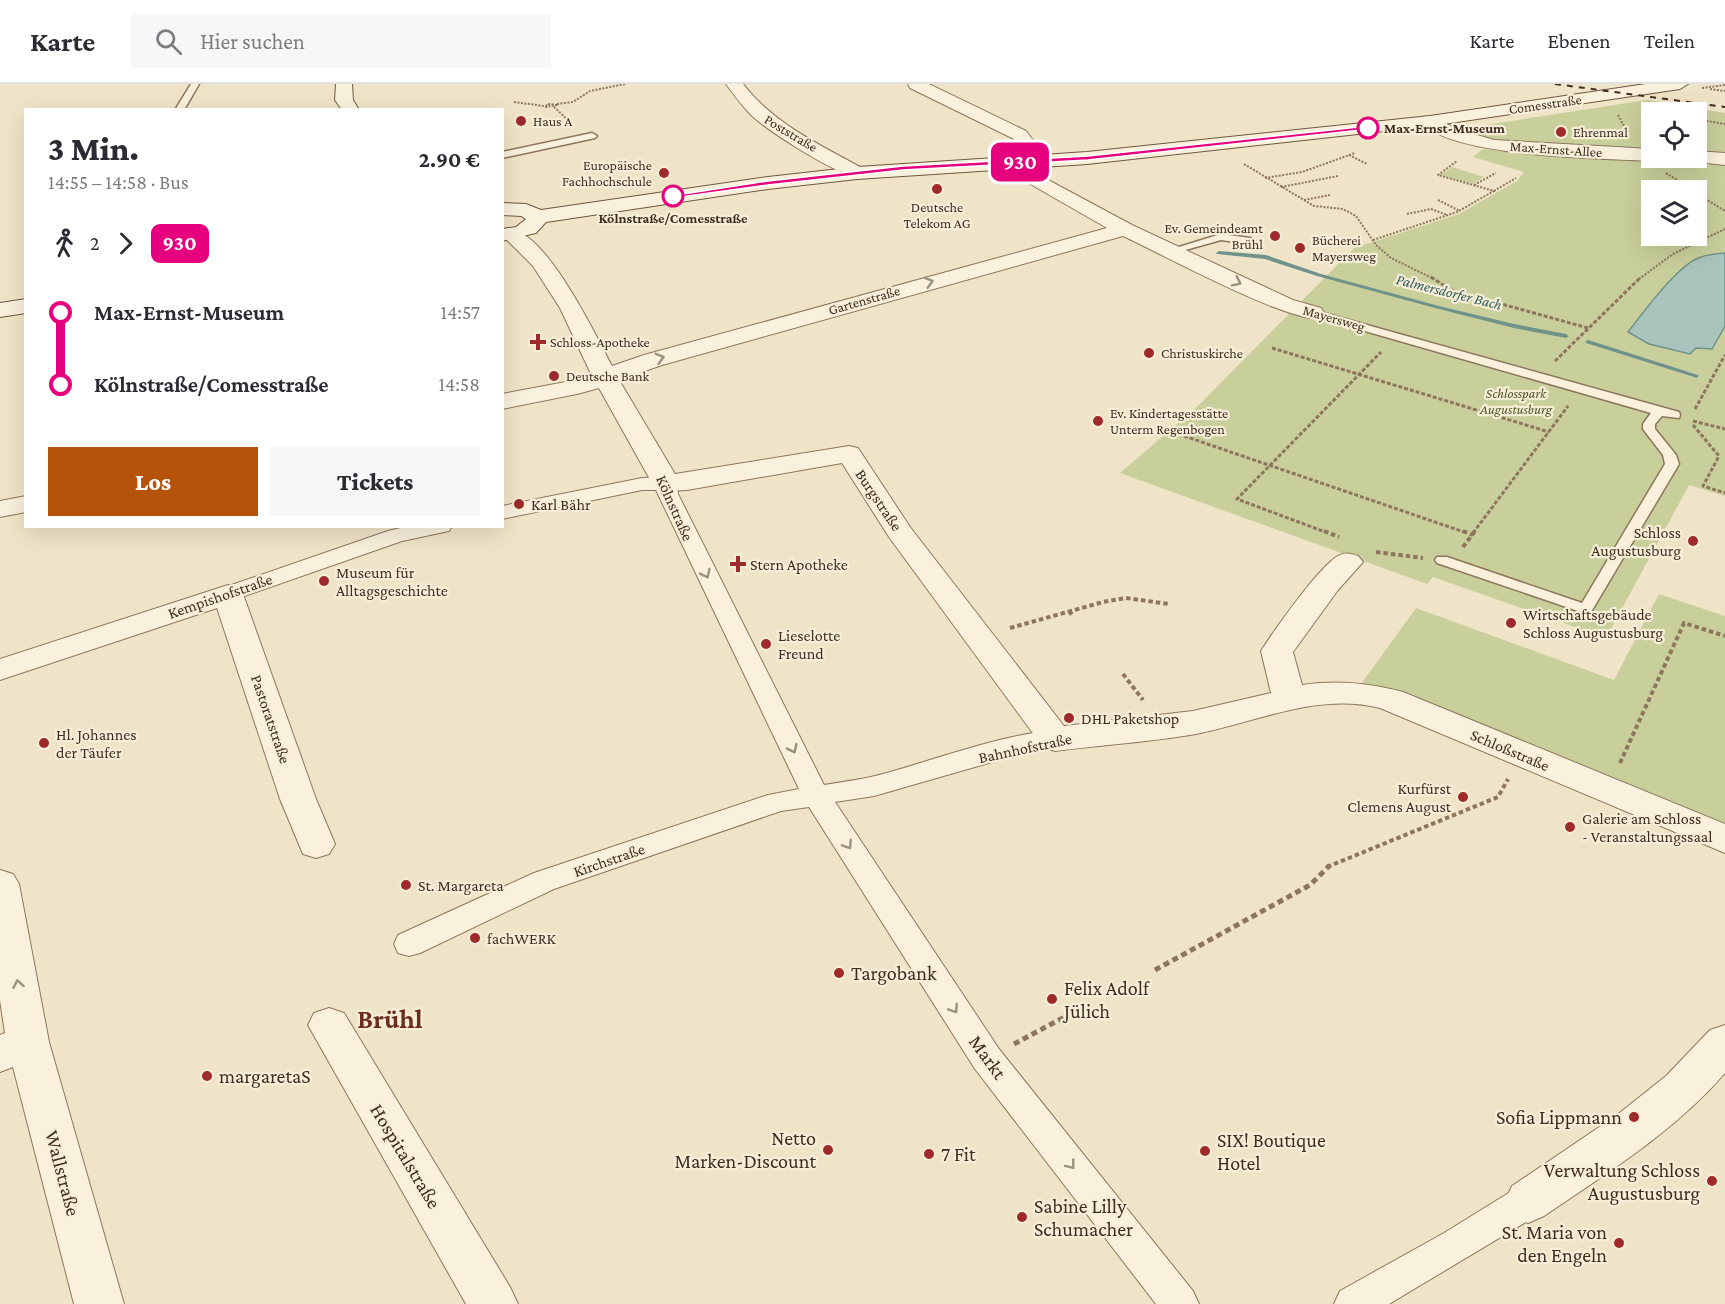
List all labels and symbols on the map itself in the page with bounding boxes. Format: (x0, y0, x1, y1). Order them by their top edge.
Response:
street label: Comesstraße (1508, 91, 1582, 117)
street label: Poststraße (762, 111, 820, 155)
place label: Haus A (533, 113, 572, 129)
marker: Haus A (514, 114, 528, 128)
marker: Max-Ernst-Museum (1357, 117, 1379, 139)
place label: Max-Ernst-Museum (1384, 120, 1505, 136)
place label: Ehrenmal (1573, 124, 1628, 140)
marker: Ehrenmal (1554, 125, 1568, 139)
street label: Max-Ernst-Allee (1509, 138, 1603, 160)
line badge: 930 (986, 142, 1054, 182)
place label: Europäische Fachhochschule (562, 157, 652, 189)
marker: Europäische Fachhochschule (657, 166, 671, 180)
marker: Deutsche Telekom AG (930, 182, 944, 196)
marker: Kölnstraße/Comesstraße (662, 185, 684, 207)
place label: Deutsche Telekom AG (903, 199, 971, 231)
place label: Kölnstraße/Comesstraße (598, 210, 748, 226)
place label: Ev. Gemeindeamt Brühl (1164, 220, 1263, 252)
marker: Ev. Gemeindeamt Brühl (1268, 229, 1282, 243)
place label: Bücherei Mayersweg (1312, 232, 1376, 264)
marker: Bücherei Mayersweg (1293, 241, 1307, 255)
water label: Palmersdorfer Bach (1394, 271, 1503, 314)
one-way arrow (1230, 275, 1241, 287)
one-way arrow (923, 277, 934, 289)
street label: Gartenstraße (826, 282, 902, 318)
street label: Mayersweg (1301, 302, 1367, 335)
place label: Schloss-Apotheke (550, 334, 650, 350)
marker: Schloss-Apotheke (531, 335, 545, 349)
place label: Christuskirche (1161, 345, 1243, 361)
marker: Christuskirche (1142, 346, 1156, 360)
one-way arrow (654, 353, 665, 365)
place label: Deutsche Bank (566, 368, 650, 384)
marker: Deutsche Bank (547, 369, 561, 383)
park label: Schlosspark Augustusburg (1479, 385, 1553, 417)
place label: Ev. Kindertagesstätte Unterm Regenbogen (1110, 405, 1228, 437)
marker: Ev. Kindertagesstätte Unterm Regenbogen (1091, 414, 1105, 428)
street label: Burgstraße (851, 466, 906, 535)
street label: Kölnstraße (653, 473, 697, 543)
place label: Karl Bähr (531, 496, 591, 513)
marker: Karl Bähr (512, 497, 526, 511)
place label: Schloss Augustusburg (1591, 524, 1681, 560)
marker: Schloss Augustusburg (1686, 534, 1700, 548)
place label: Stern Apotheke (750, 556, 848, 574)
marker: Stern Apotheke (731, 557, 745, 571)
place label: Museum für Alltagsgeschichte (336, 564, 448, 600)
one-way arrow (699, 568, 711, 579)
street label: Kempishofstraße (166, 570, 275, 623)
marker: Museum für Alltagsgeschichte (317, 574, 331, 588)
place label: Wirtschaftsgebäude Schloss Augustusburg (1523, 606, 1663, 642)
marker: Wirtschaftsgebäude Schloss Augustusburg (1504, 616, 1518, 630)
place label: Lieselotte Freund (778, 627, 840, 662)
marker: Lieselotte Freund (759, 637, 773, 651)
street label: Pastoratstraße (248, 672, 294, 766)
place label: DHL Paketshop (1081, 710, 1179, 728)
marker: DHL Paketshop (1062, 711, 1076, 725)
place label: Hl. Johannes der Täufer (56, 726, 137, 761)
street label: Schloßstraße (1468, 726, 1552, 774)
street label: Bahnhofstraße (977, 730, 1073, 766)
marker: Hl. Johannes der Täufer (37, 736, 51, 750)
one-way arrow (785, 743, 797, 754)
place label: Kurfürst Clemens August (1347, 780, 1452, 816)
marker: Kurfürst Clemens August (1456, 790, 1470, 804)
place label: Galerie am Schloss - Veranstaltungssaal (1582, 810, 1712, 846)
marker: Galerie am Schloss - Veranstaltungssaal (1563, 820, 1577, 834)
one-way arrow (840, 839, 851, 850)
street label: Kirchstraße (571, 840, 647, 880)
place label: St. Margareta (418, 877, 504, 895)
marker: St. Margareta (399, 878, 413, 892)
place label: fachWERK (487, 930, 557, 947)
marker: fachWERK (468, 931, 482, 945)
place label: Targobank (851, 962, 937, 985)
marker: Targobank (832, 966, 846, 980)
place label: Felix Adolf Jülich (1062, 977, 1150, 1023)
one-way arrow (12, 980, 25, 990)
marker: Felix Adolf Jülich (1045, 992, 1059, 1006)
one-way arrow (947, 1002, 958, 1013)
district label: Brühl (357, 1004, 423, 1034)
street label: Markt (965, 1031, 1012, 1084)
place label: margaretaS (219, 1065, 311, 1088)
marker: margaretaS (200, 1069, 214, 1083)
street label: Hospitalstraße (365, 1100, 446, 1213)
place label: Sofia Lippmann (1496, 1106, 1622, 1129)
marker: Sofia Lippmann (1627, 1110, 1641, 1124)
place label: Netto Marken-Discount (674, 1127, 816, 1172)
street label: Wallstraße (41, 1128, 85, 1218)
place label: SIX! Boutique Hotel (1217, 1129, 1326, 1174)
marker: Netto Marken-Discount (821, 1143, 835, 1157)
place label: 7 Fit (941, 1143, 976, 1165)
marker: SIX! Boutique Hotel (1198, 1144, 1212, 1158)
marker: 7 Fit (922, 1147, 936, 1161)
one-way arrow (1063, 1158, 1074, 1169)
place label: Verwaltung Schloss Augustusburg (1544, 1159, 1700, 1205)
marker: Verwaltung Schloss Augustusburg (1705, 1174, 1719, 1188)
place label: Sabine Lilly Schumacher (1034, 1195, 1133, 1240)
marker: Sabine Lilly Schumacher (1015, 1210, 1029, 1224)
place label: St. Maria von den Engeln (1502, 1221, 1607, 1267)
marker: St. Maria von den Engeln (1612, 1236, 1626, 1250)

